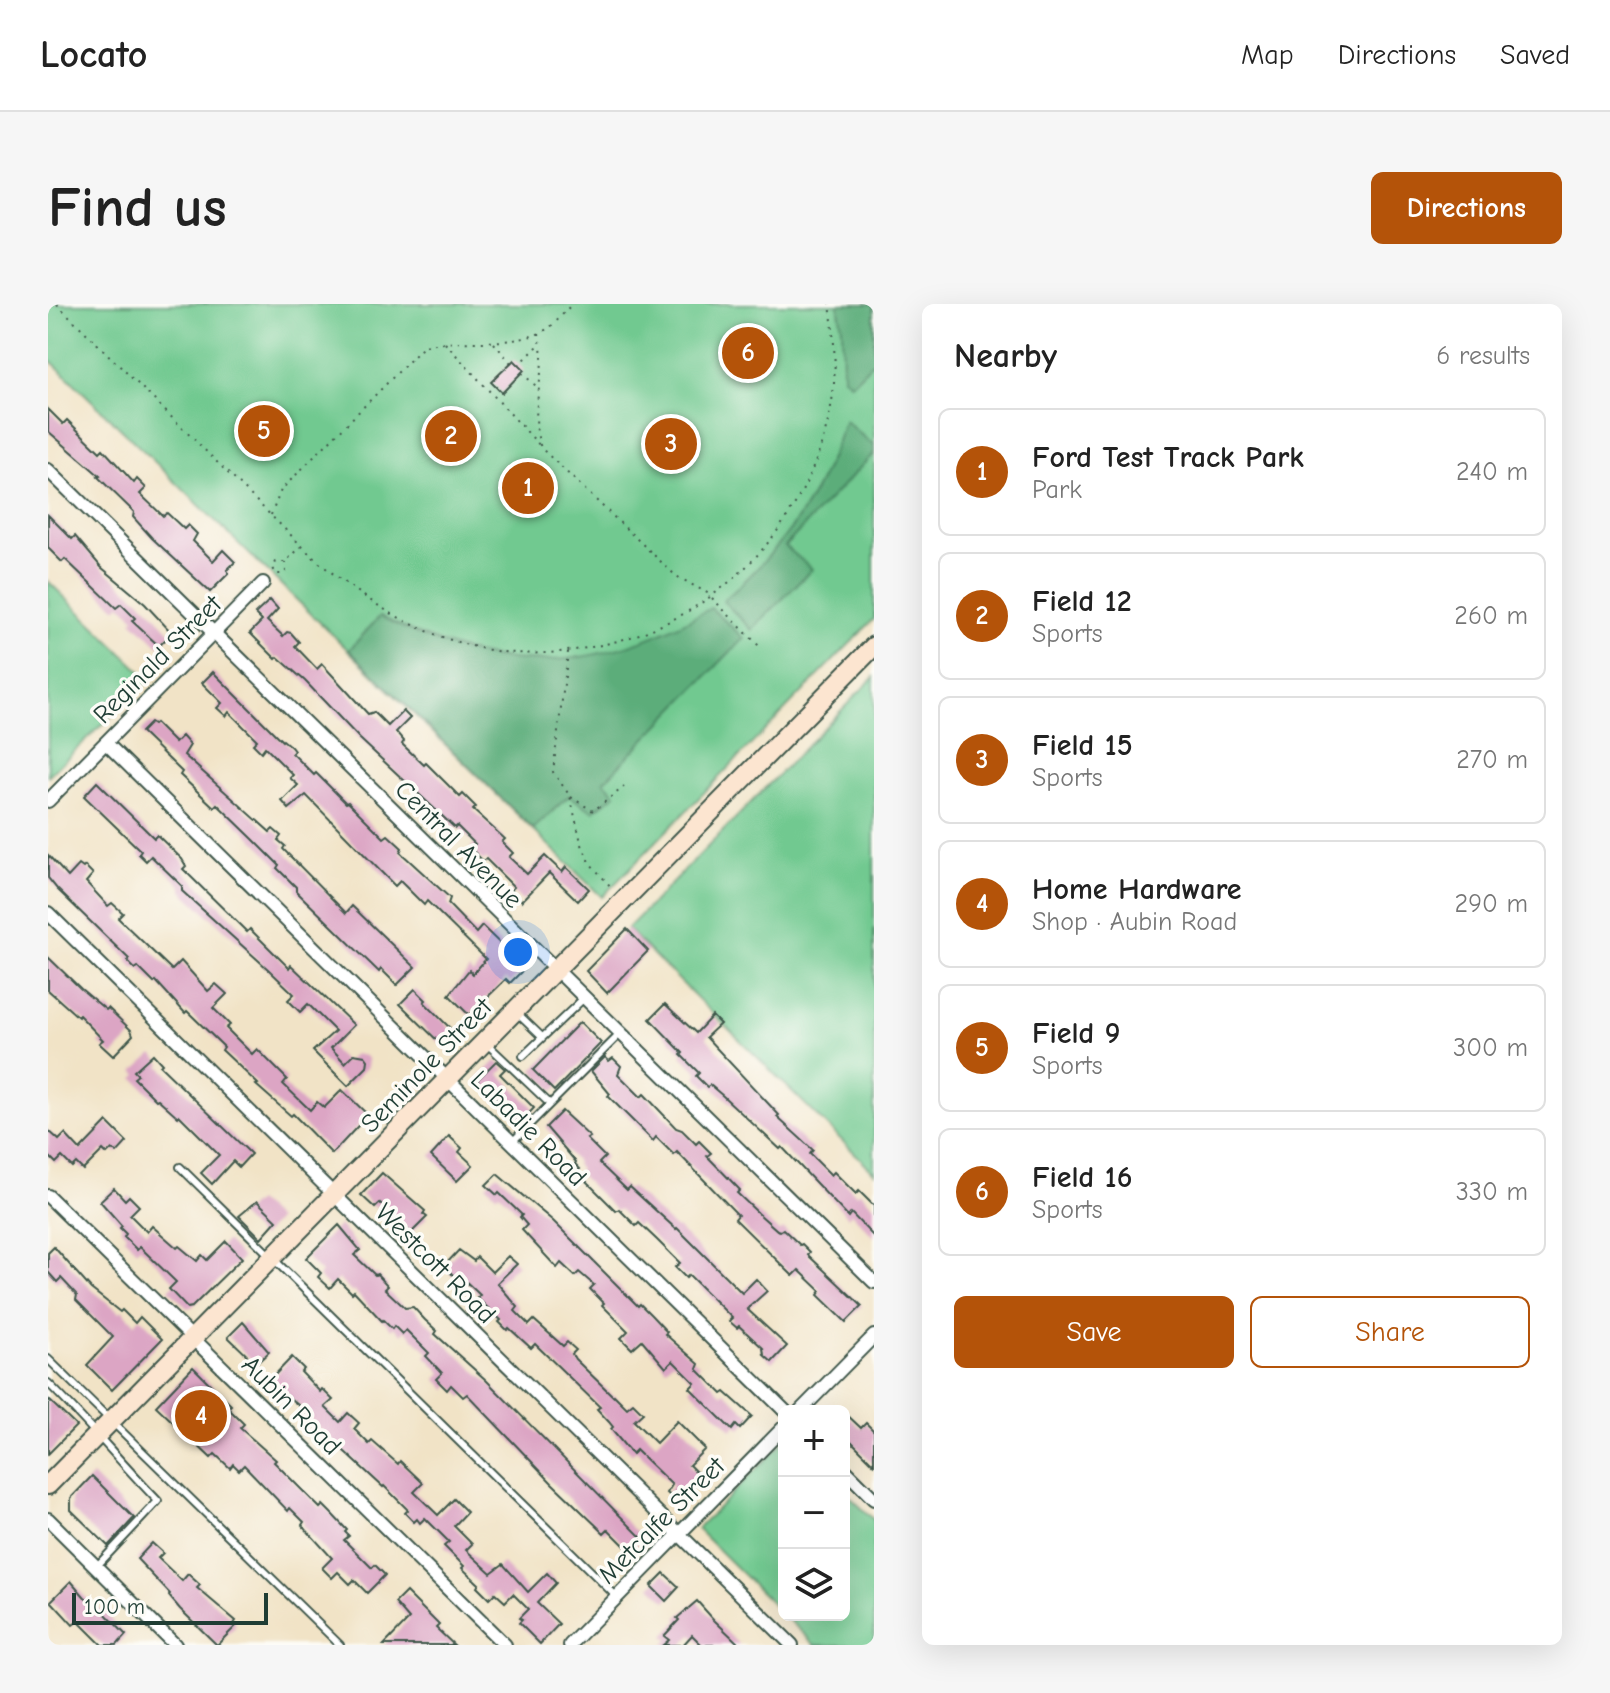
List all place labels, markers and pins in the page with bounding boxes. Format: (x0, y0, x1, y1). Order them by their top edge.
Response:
pin: 6 (722, 323, 774, 383)
pin: 5 (238, 401, 290, 461)
pin: 2 (425, 406, 477, 466)
pin: 3 (645, 414, 697, 474)
pin: 1 (502, 458, 554, 518)
pin: 4 (175, 1386, 227, 1446)

